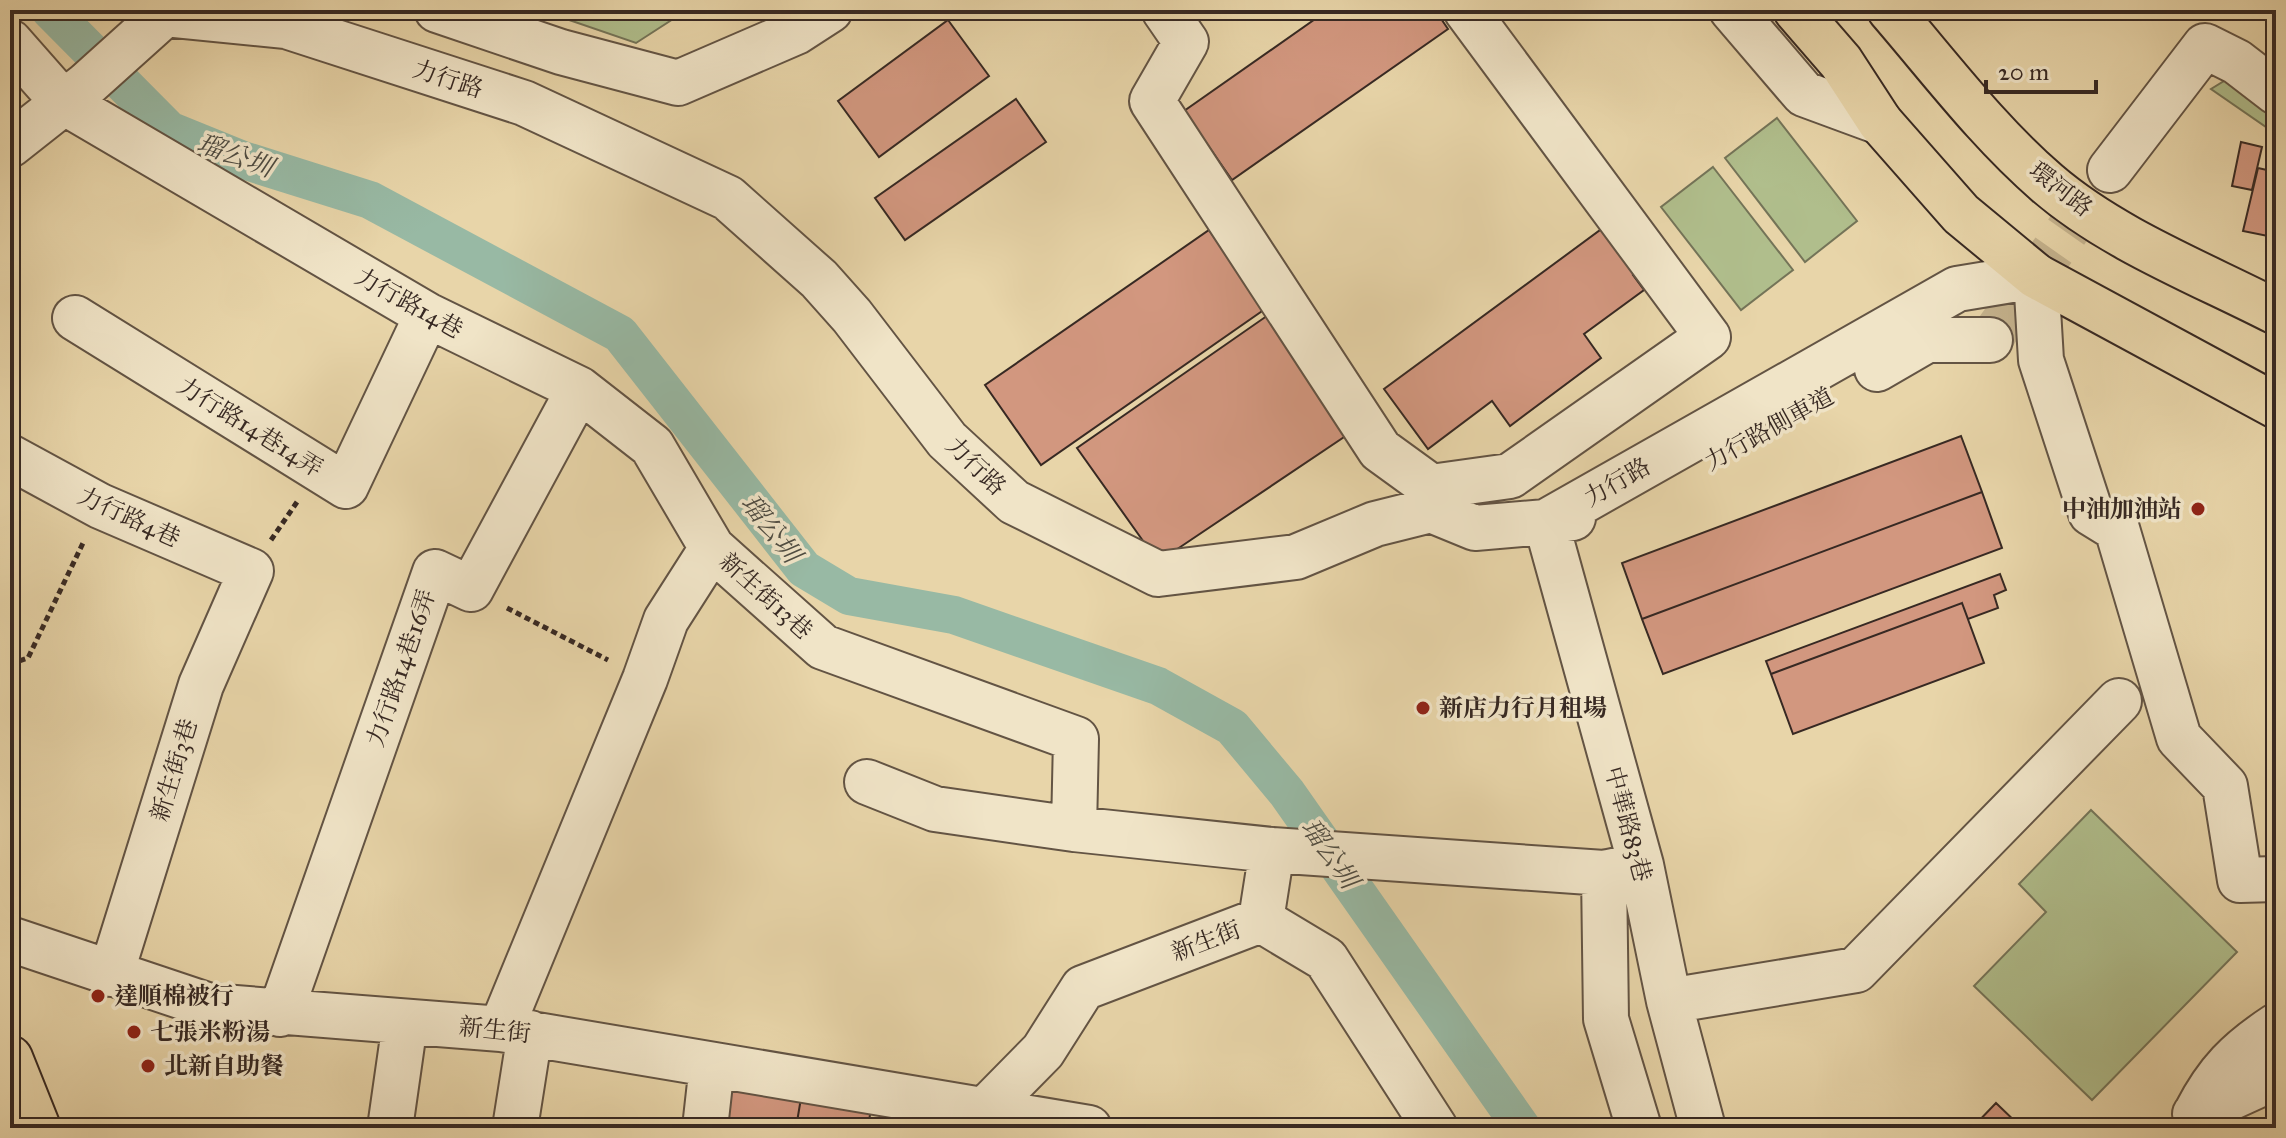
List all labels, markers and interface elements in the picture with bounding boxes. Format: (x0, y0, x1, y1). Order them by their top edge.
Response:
scale bar (1986, 44, 2096, 94)
street label: 力行路 (409, 54, 487, 104)
text: 20 m (1998, 57, 2049, 87)
water label: 瑠公圳 (193, 127, 281, 185)
street label: 環河路 (2023, 155, 2099, 223)
street label: 力行路14巷 (350, 261, 468, 345)
street label: 力行路14巷14弄 (172, 370, 328, 484)
street label: 力行路側車道 (1699, 381, 1839, 477)
street label: 力行路 (940, 430, 1012, 502)
street label: 力行路 (1578, 451, 1656, 513)
street label: 力行路4巷 (73, 480, 185, 554)
water label: 瑠公圳 (734, 487, 810, 572)
place label: 中油加油站 (2062, 494, 2182, 524)
marker: 中油加油站 (2189, 500, 2207, 518)
street label: 新生街13巷 (713, 546, 819, 646)
street label: 力行路14巷16弄 (360, 585, 442, 751)
place label: 新店力行月租場 (1439, 693, 1607, 723)
marker: 新店力行月租場 (1414, 699, 1432, 717)
street label: 新生街3巷 (144, 715, 204, 825)
street label: 中華路83巷 (1598, 763, 1658, 885)
water label: 瑠公圳 (1295, 812, 1368, 897)
street label: 新生街 (1167, 914, 1245, 968)
place label: 達順棉被行 (114, 981, 234, 1011)
marker: 達順棉被行 (89, 987, 107, 1005)
street label: 新生街 (458, 1011, 532, 1049)
place label: 七張米粉湯 (150, 1017, 270, 1047)
marker: 七張米粉湯 (125, 1023, 143, 1041)
place label: 北新自助餐 (164, 1051, 284, 1081)
marker: 北新自助餐 (139, 1057, 157, 1075)

